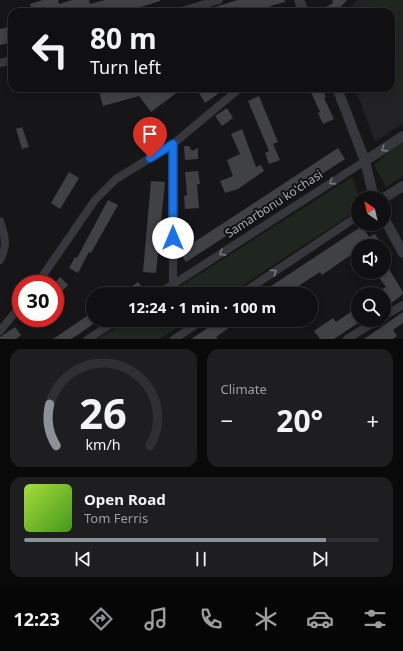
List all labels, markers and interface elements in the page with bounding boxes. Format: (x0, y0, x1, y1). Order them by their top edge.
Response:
text: 80 m (90, 19, 157, 57)
icon: left (24, 24, 76, 76)
text: Turn left (90, 55, 161, 79)
pin (133, 117, 167, 158)
icon: arrive (139, 123, 161, 145)
one-way arrow (381, 144, 388, 151)
street label: Samarbonu ko'chasi (222, 166, 326, 242)
one-way arrow (329, 178, 336, 185)
north arrow (351, 191, 391, 231)
map controls (351, 191, 391, 327)
position arrow (152, 217, 194, 259)
button: sound (351, 239, 391, 279)
one-way arrow (220, 248, 227, 255)
one-way arrow (270, 269, 277, 277)
speed limit sign: 30 (12, 275, 64, 327)
button: search (351, 287, 391, 327)
text: 12:24 · 1 min · 100 m (128, 297, 276, 317)
text: Climate (221, 380, 267, 398)
text: 26 (79, 385, 127, 441)
text: 20° (276, 400, 323, 441)
text: − (221, 405, 233, 435)
text: + (366, 405, 379, 435)
text: km/h (86, 435, 121, 454)
text: Open Road (84, 489, 166, 509)
text: Tom Ferris (84, 509, 148, 527)
icon: previous (72, 548, 94, 570)
icon: pause (190, 548, 212, 570)
icon: next (309, 548, 331, 570)
icon: directions (87, 605, 115, 633)
icon: music (142, 605, 170, 633)
icon: phone (197, 605, 225, 633)
icon: climate (252, 605, 280, 633)
icon: car (306, 605, 334, 633)
icon: filters (361, 605, 389, 633)
text: 12:23 (13, 607, 60, 631)

